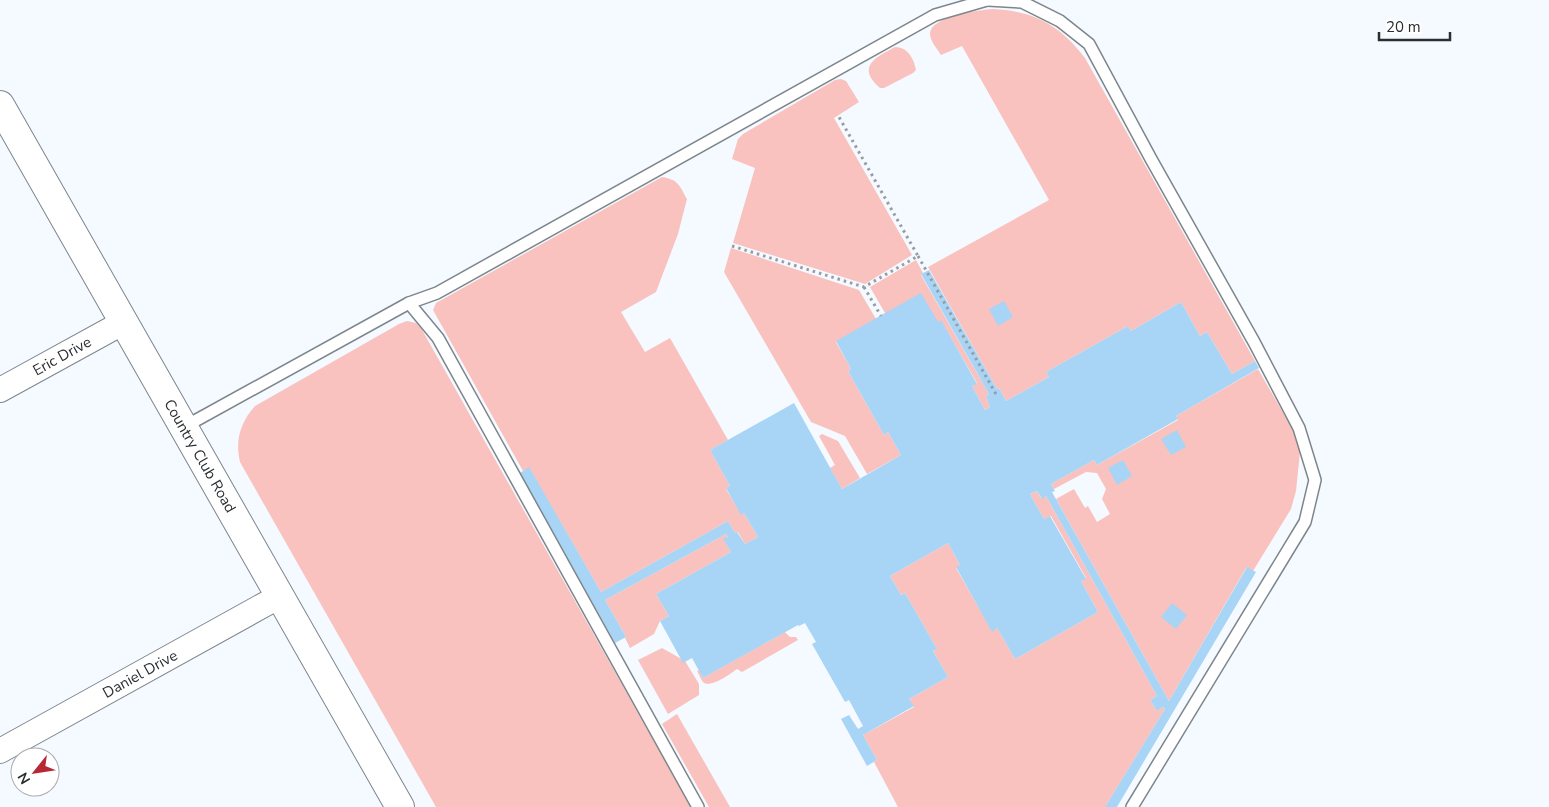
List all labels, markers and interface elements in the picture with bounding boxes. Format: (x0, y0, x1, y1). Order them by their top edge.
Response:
scale bar (1379, 10, 1450, 42)
text: 20 m (1386, 17, 1421, 37)
street label: Eric Drive (29, 332, 95, 380)
street label: Country Club Road (159, 396, 241, 516)
street label: Daniel Drive (99, 645, 181, 703)
north arrow (10, 747, 60, 797)
text: N (13, 769, 35, 788)

